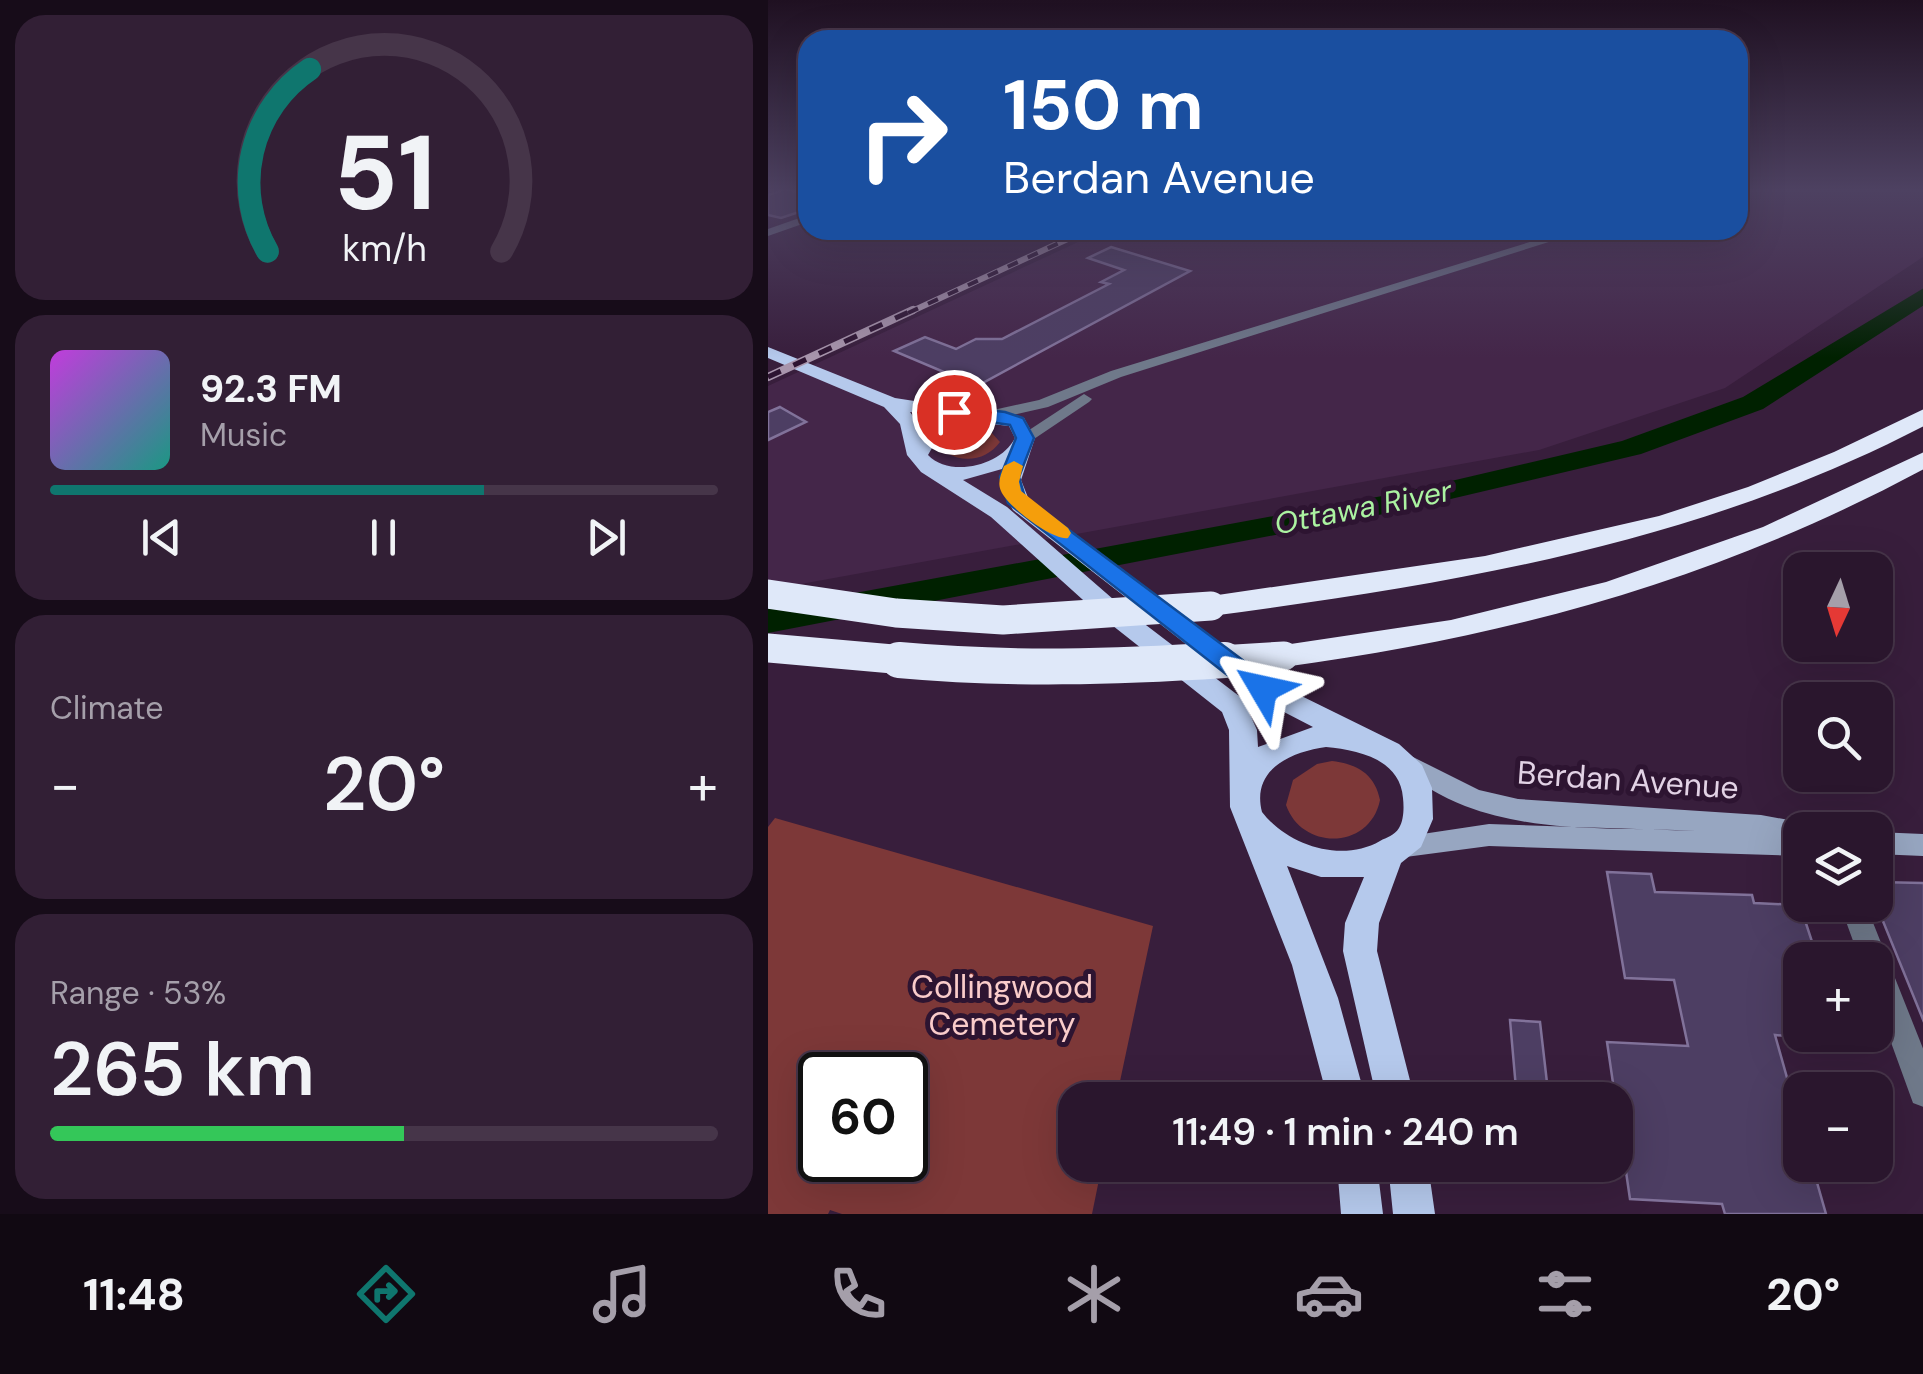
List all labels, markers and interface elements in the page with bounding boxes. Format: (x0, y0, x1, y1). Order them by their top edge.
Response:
text: 150 m (1003, 60, 1204, 151)
icon: right (838, 70, 968, 200)
text: 51 (333, 106, 435, 241)
text: Berdan Avenue (1003, 148, 1315, 207)
text: km/h (342, 226, 426, 272)
text: 92.3 FM (200, 364, 342, 414)
pin (912, 370, 997, 455)
icon: arrive (927, 385, 982, 440)
text: Music (200, 414, 287, 456)
water label: Ottawa River (1271, 471, 1456, 543)
icon: previous (134, 510, 189, 565)
icon: pause (356, 510, 411, 565)
icon: next (579, 510, 634, 565)
north arrow (1783, 552, 1893, 662)
map controls (1783, 552, 1893, 1182)
position arrow (1211, 637, 1315, 741)
button: search (1783, 682, 1893, 792)
text: Climate (50, 687, 164, 729)
text: 20° (323, 736, 445, 833)
text: − (50, 749, 80, 821)
text: + (688, 749, 718, 821)
street label: Berdan Avenue (1516, 751, 1740, 809)
button: layers (1783, 812, 1893, 922)
button: + (1783, 942, 1893, 1052)
park label: Collingwood Cemetery (911, 966, 1093, 1045)
text: Range · 53% (50, 972, 226, 1014)
text: 265 km (50, 1021, 315, 1118)
speed limit sign: 60 (798, 1052, 928, 1182)
button: − (1783, 1072, 1893, 1182)
text: 11:49 · 1 min · 240 m (1172, 1107, 1519, 1157)
icon: directions (351, 1259, 421, 1329)
icon: music (587, 1259, 657, 1329)
icon: phone (823, 1259, 893, 1329)
icon: climate (1059, 1259, 1129, 1329)
icon: car (1294, 1259, 1364, 1329)
icon: filters (1530, 1259, 1600, 1329)
text: 11:48 (83, 1265, 185, 1324)
text: 20° (1766, 1265, 1840, 1324)

